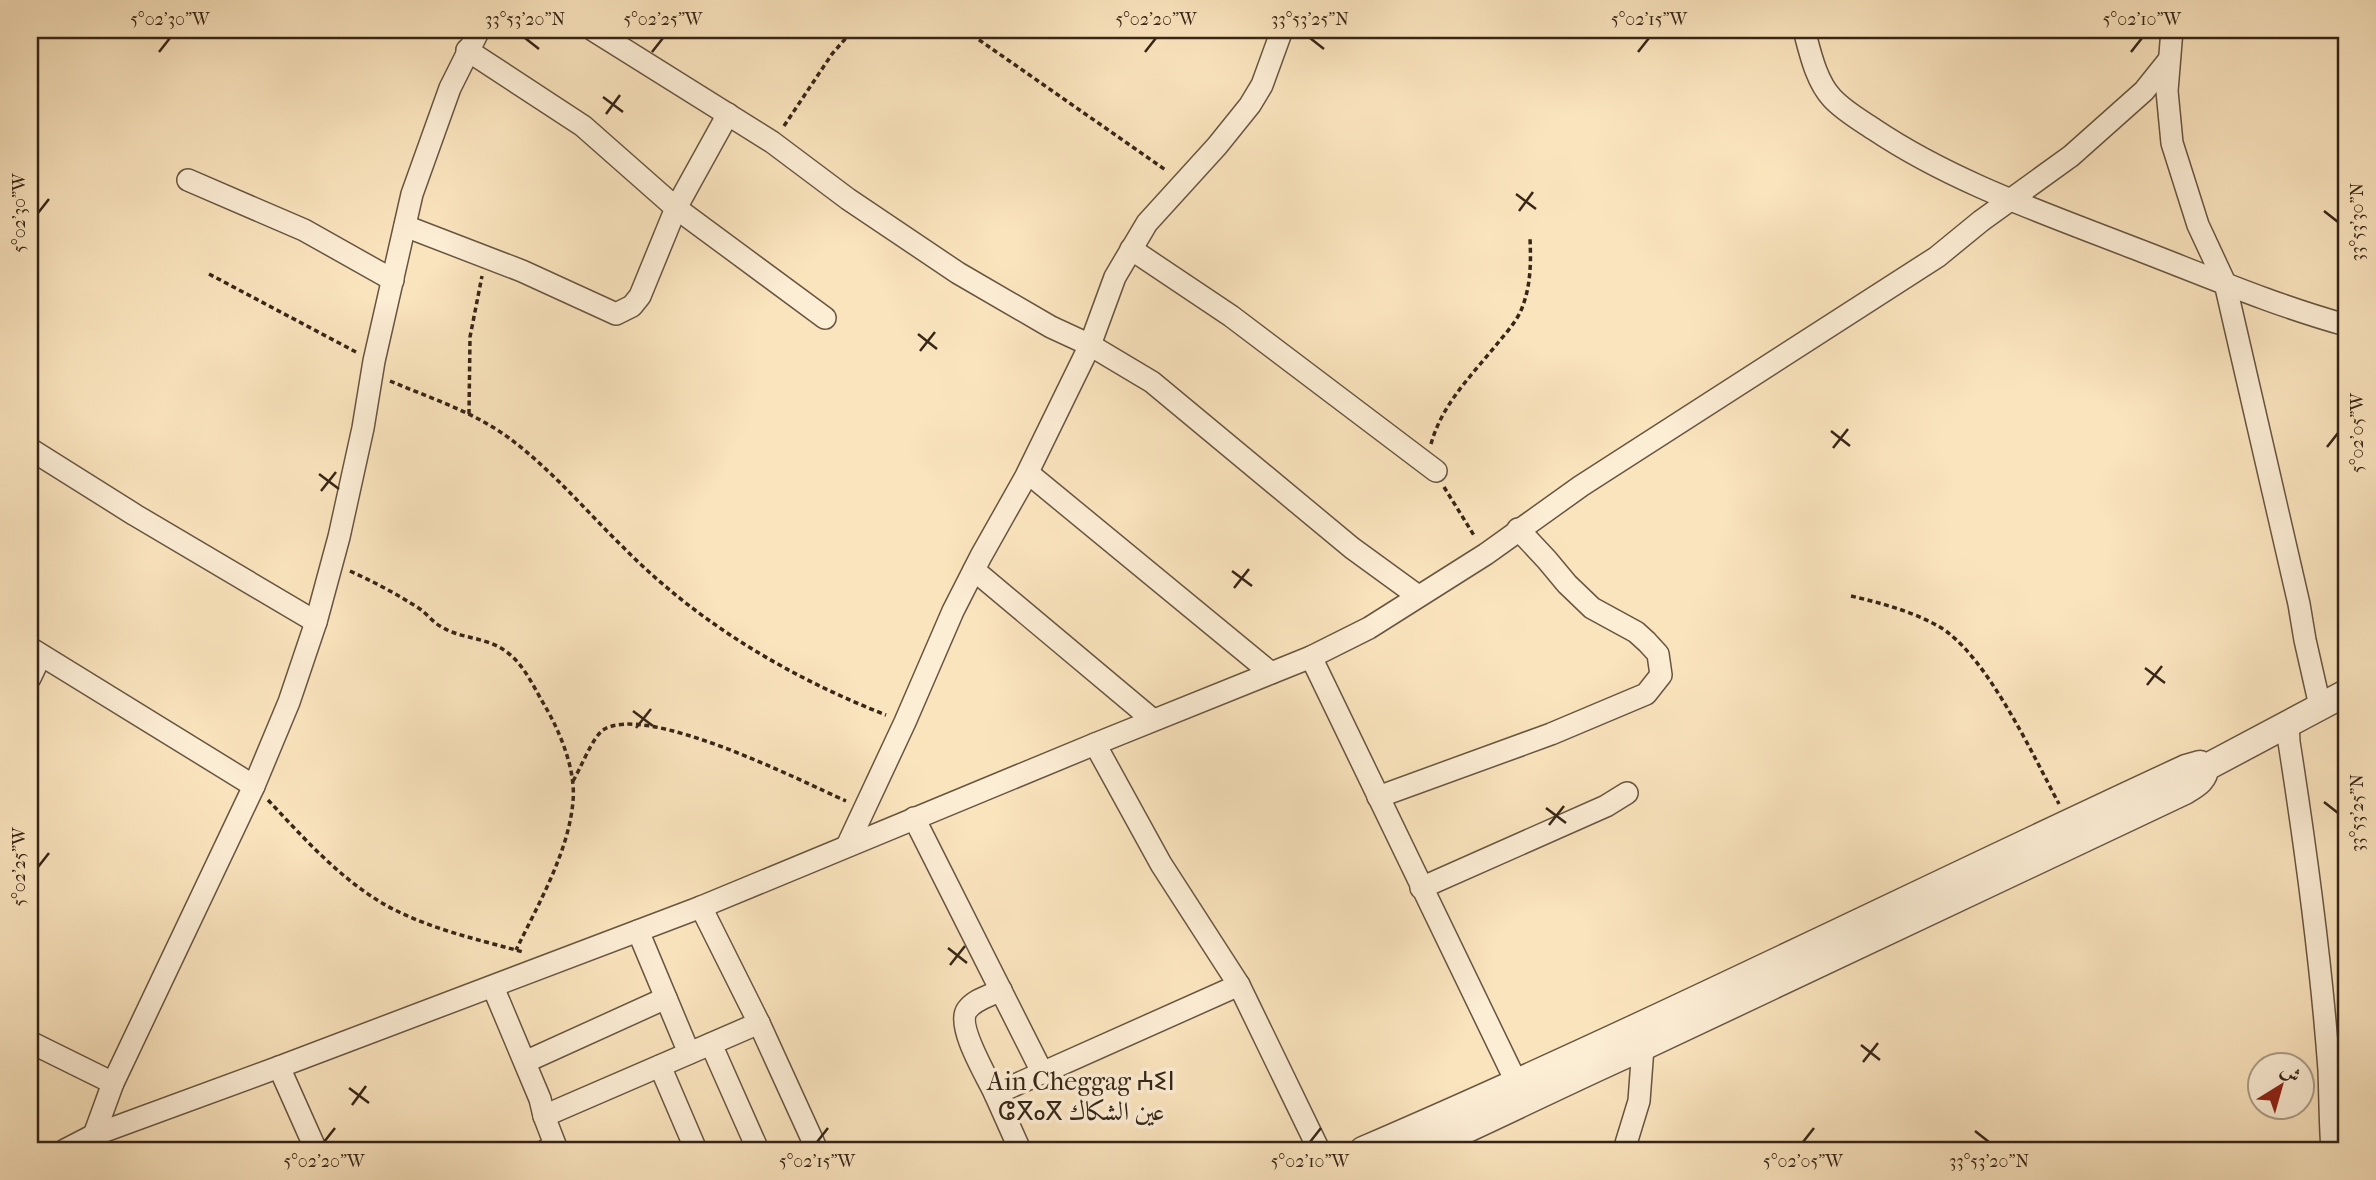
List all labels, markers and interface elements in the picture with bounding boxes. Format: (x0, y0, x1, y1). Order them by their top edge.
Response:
text: 5°02'30"W (130, 9, 211, 30)
text: 33°53'20"N (485, 9, 565, 30)
text: 5°02'25"W (623, 9, 704, 30)
text: 5°02'20"W (1115, 9, 1198, 30)
text: 33°53'25"N (1271, 9, 1349, 30)
text: 5°02'15"W (1611, 9, 1688, 30)
text: 5°02'10"W (2103, 9, 2182, 30)
text: 5°02'30"W (9, 172, 30, 253)
text: 33°53'30"N (2347, 183, 2368, 261)
text: 5°02'05"W (2347, 392, 2368, 473)
text: 33°53'25"N (2347, 774, 2368, 852)
text: 5°02'25"W (9, 826, 30, 907)
north arrow (2246, 1050, 2316, 1120)
text: ش (2276, 1059, 2305, 1088)
district label: Ain Cheggag ⵄⵉⵏ ⵛⴳⴰⴳ عين الشكاك (986, 1066, 1175, 1127)
text: 5°02'20"W (283, 1151, 366, 1172)
text: 5°02'15"W (779, 1151, 856, 1172)
text: 5°02'10"W (1271, 1151, 1350, 1172)
text: 5°02'05"W (1763, 1151, 1844, 1172)
text: 33°53'20"N (1949, 1151, 2029, 1172)

